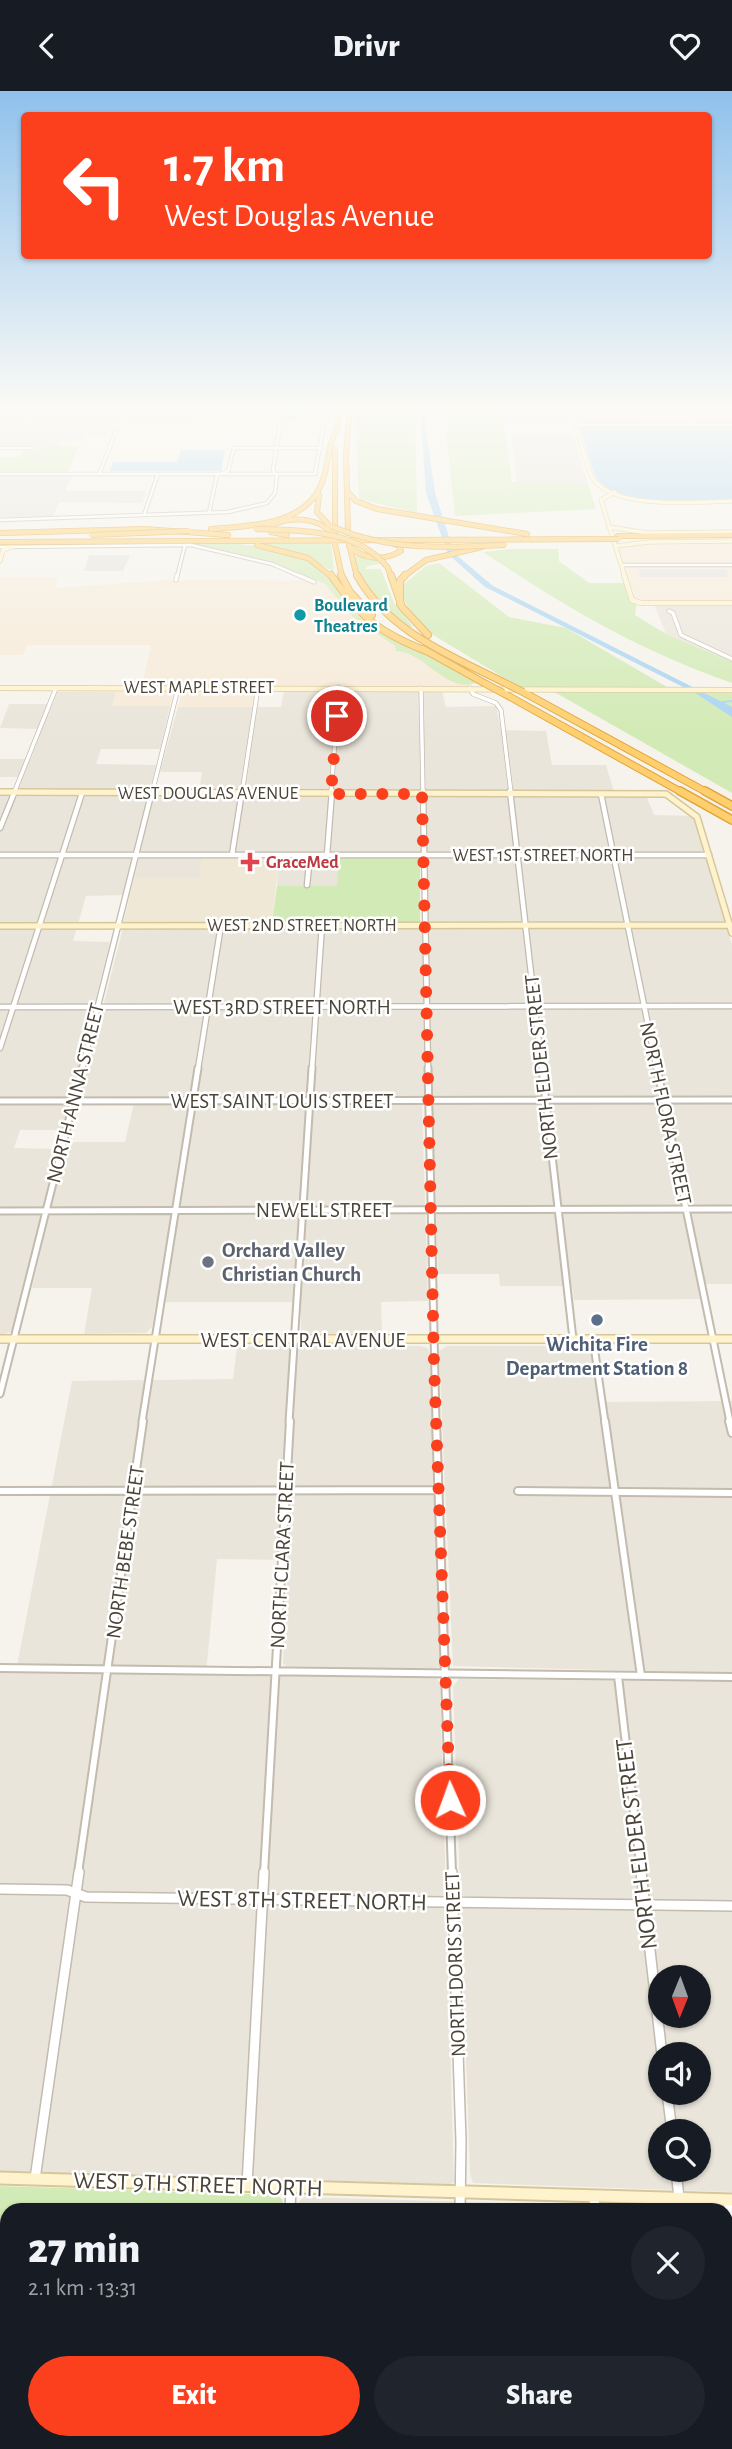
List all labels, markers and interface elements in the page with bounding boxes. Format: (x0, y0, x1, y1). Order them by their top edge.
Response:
icon: back (28, 27, 66, 65)
icon: heart (666, 27, 704, 65)
text: Drivr (332, 30, 400, 62)
icon: left (49, 140, 140, 231)
text: 1.7 km (164, 142, 285, 191)
text: West Douglas Avenue (164, 200, 435, 232)
place label: Boulevard Theatres (314, 597, 388, 636)
marker: Boulevard Theatres (292, 607, 308, 623)
street label: WEST MAPLE STREET (123, 679, 275, 697)
pin (307, 686, 367, 746)
icon: arrive (318, 697, 356, 735)
street label: WEST DOUGLAS AVENUE (118, 785, 298, 803)
street label: WEST 1ST STREET NORTH (453, 847, 633, 865)
marker: GraceMed (240, 852, 260, 872)
place label: GraceMed (266, 854, 339, 872)
street label: WEST 2ND STREET NORTH (207, 917, 397, 935)
street label: NORTH ELDER STREET (521, 973, 562, 1161)
street label: WEST 3RD STREET NORTH (173, 997, 391, 1018)
street label: NORTH ANNA STREET (43, 1001, 108, 1185)
street label: NORTH FLORA STREET (636, 1020, 695, 1206)
street label: WEST SAINT LOUIS STREET (170, 1091, 394, 1112)
street label: NEWELL STREET (256, 1200, 392, 1221)
place label: Orchard Valley Christian Church (222, 1240, 361, 1285)
marker: Orchard Valley Christian Church (200, 1254, 216, 1270)
marker: Wichita Fire Department Station 8 (589, 1312, 605, 1328)
street label: WEST CENTRAL AVENUE (201, 1330, 405, 1351)
place label: Wichita Fire Department Station 8 (506, 1334, 688, 1379)
street label: NORTH CLARA STREET (267, 1461, 298, 1649)
street label: NORTH BEBE STREET (103, 1464, 148, 1640)
street label: NORTH ELDER STREET (612, 1737, 662, 1951)
position arrow (413, 1763, 487, 1837)
street label: NORTH DORIS STREET (442, 1871, 469, 2057)
street label: WEST 8TH STREET NORTH (177, 1887, 427, 1915)
north arrow (648, 1965, 710, 2028)
map controls (648, 1965, 711, 2182)
button: sound (648, 2042, 711, 2105)
button: search (648, 2119, 711, 2182)
street label: WEST 9TH STREET NORTH (73, 2169, 323, 2201)
button: close (631, 2226, 705, 2300)
text: 27 min (28, 2228, 141, 2270)
text: 2.1 km · 13:31 (28, 2277, 137, 2300)
button: Exit (28, 2356, 360, 2436)
button: Share (374, 2356, 705, 2436)

